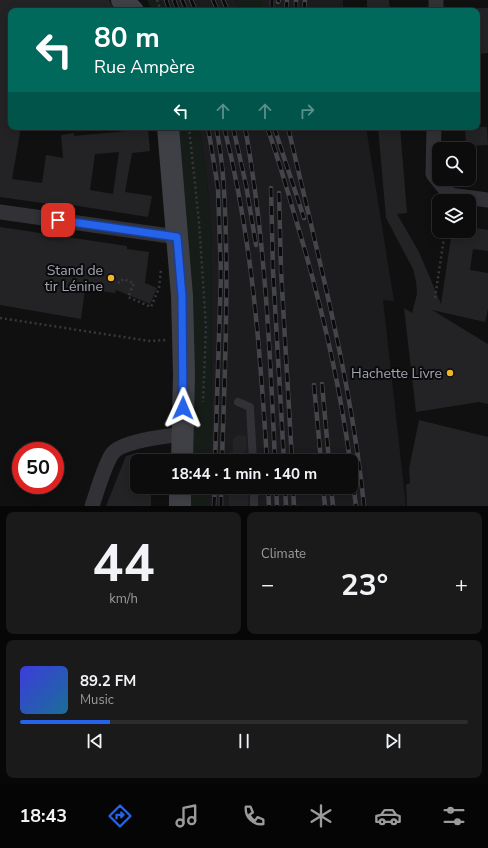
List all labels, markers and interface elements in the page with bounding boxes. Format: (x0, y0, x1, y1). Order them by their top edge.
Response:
text: 80 m (94, 19, 160, 57)
icon: left (28, 24, 80, 76)
text: Rue Ampère (94, 55, 195, 79)
icon: left (170, 100, 192, 122)
icon: ahead (212, 100, 234, 122)
icon: ahead (254, 100, 276, 122)
icon: right (296, 100, 318, 122)
map controls (432, 142, 476, 238)
button: search (432, 142, 476, 186)
button: layers (432, 194, 476, 238)
pin (41, 203, 75, 237)
icon: arrive (47, 209, 69, 231)
place label: Stand de tir Lénine (45, 261, 103, 296)
marker: Stand de tir Lénine (106, 273, 116, 283)
place label: Hachette Livre (351, 364, 442, 383)
marker: Hachette Livre (445, 368, 455, 378)
position arrow (162, 387, 204, 429)
speed limit sign: 50 (12, 442, 64, 494)
text: 18:44 · 1 min · 140 m (171, 464, 317, 484)
text: 44 (92, 528, 155, 599)
text: Climate (261, 545, 306, 563)
text: 23° (341, 565, 388, 606)
text: − (261, 570, 274, 600)
text: + (455, 570, 468, 600)
text: km/h (109, 590, 138, 608)
text: 89.2 FM (80, 671, 136, 691)
text: Music (80, 691, 114, 709)
icon: previous (84, 730, 106, 752)
icon: pause (233, 730, 255, 752)
icon: next (382, 730, 404, 752)
icon: directions (106, 802, 134, 830)
icon: music (173, 802, 201, 830)
icon: phone (240, 802, 268, 830)
icon: climate (307, 802, 335, 830)
icon: car (374, 802, 402, 830)
icon: filters (440, 802, 468, 830)
text: 18:43 (19, 804, 67, 828)

